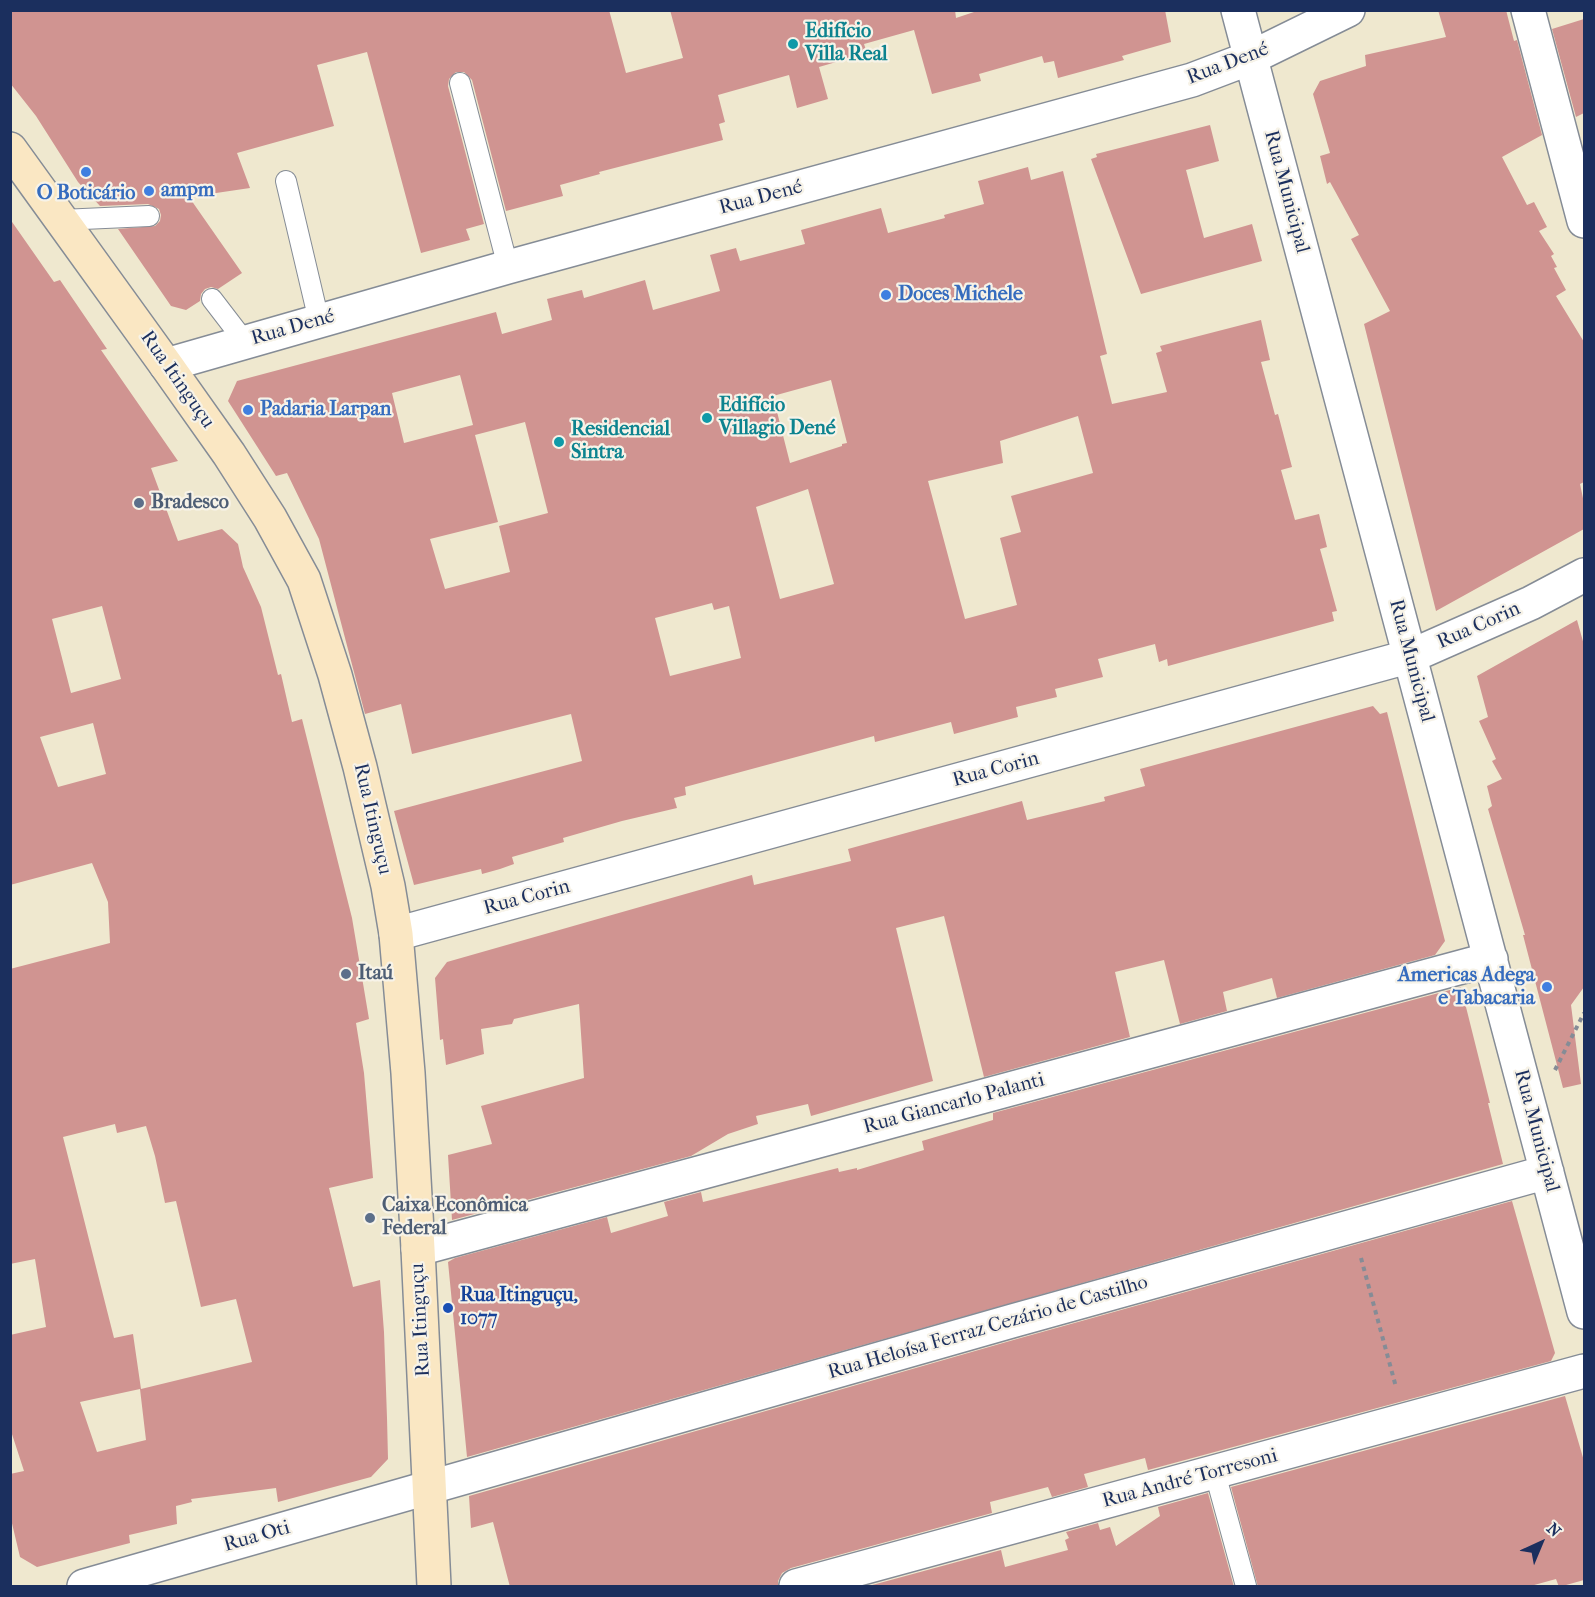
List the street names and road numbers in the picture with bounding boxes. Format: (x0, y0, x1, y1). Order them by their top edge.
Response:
street label: Rua Dené (1184, 37, 1272, 91)
street label: Rua Municipal (1258, 128, 1314, 256)
street label: Rua Dené (717, 175, 805, 221)
street label: Rua Dené (249, 305, 337, 351)
street label: Rua Itinguçu (135, 327, 219, 433)
street label: Rua Municipal (1383, 597, 1439, 725)
street label: Rua Corin (1434, 597, 1524, 655)
street label: Rua Corin (950, 747, 1042, 793)
street label: Rua Itinguçu (348, 761, 396, 877)
street label: Rua Corin (481, 875, 573, 921)
street label: Rua Municipal (1508, 1067, 1564, 1195)
street label: Rua Giancarlo Palanti (861, 1068, 1047, 1140)
street label: Rua Itinguçu (406, 1263, 436, 1377)
street label: Rua Heloísa Ferraz Cezário de Castilho (825, 1271, 1151, 1385)
street label: Rua André Torresoni (1100, 1444, 1280, 1514)
street label: Rua Oti (221, 1516, 293, 1558)

